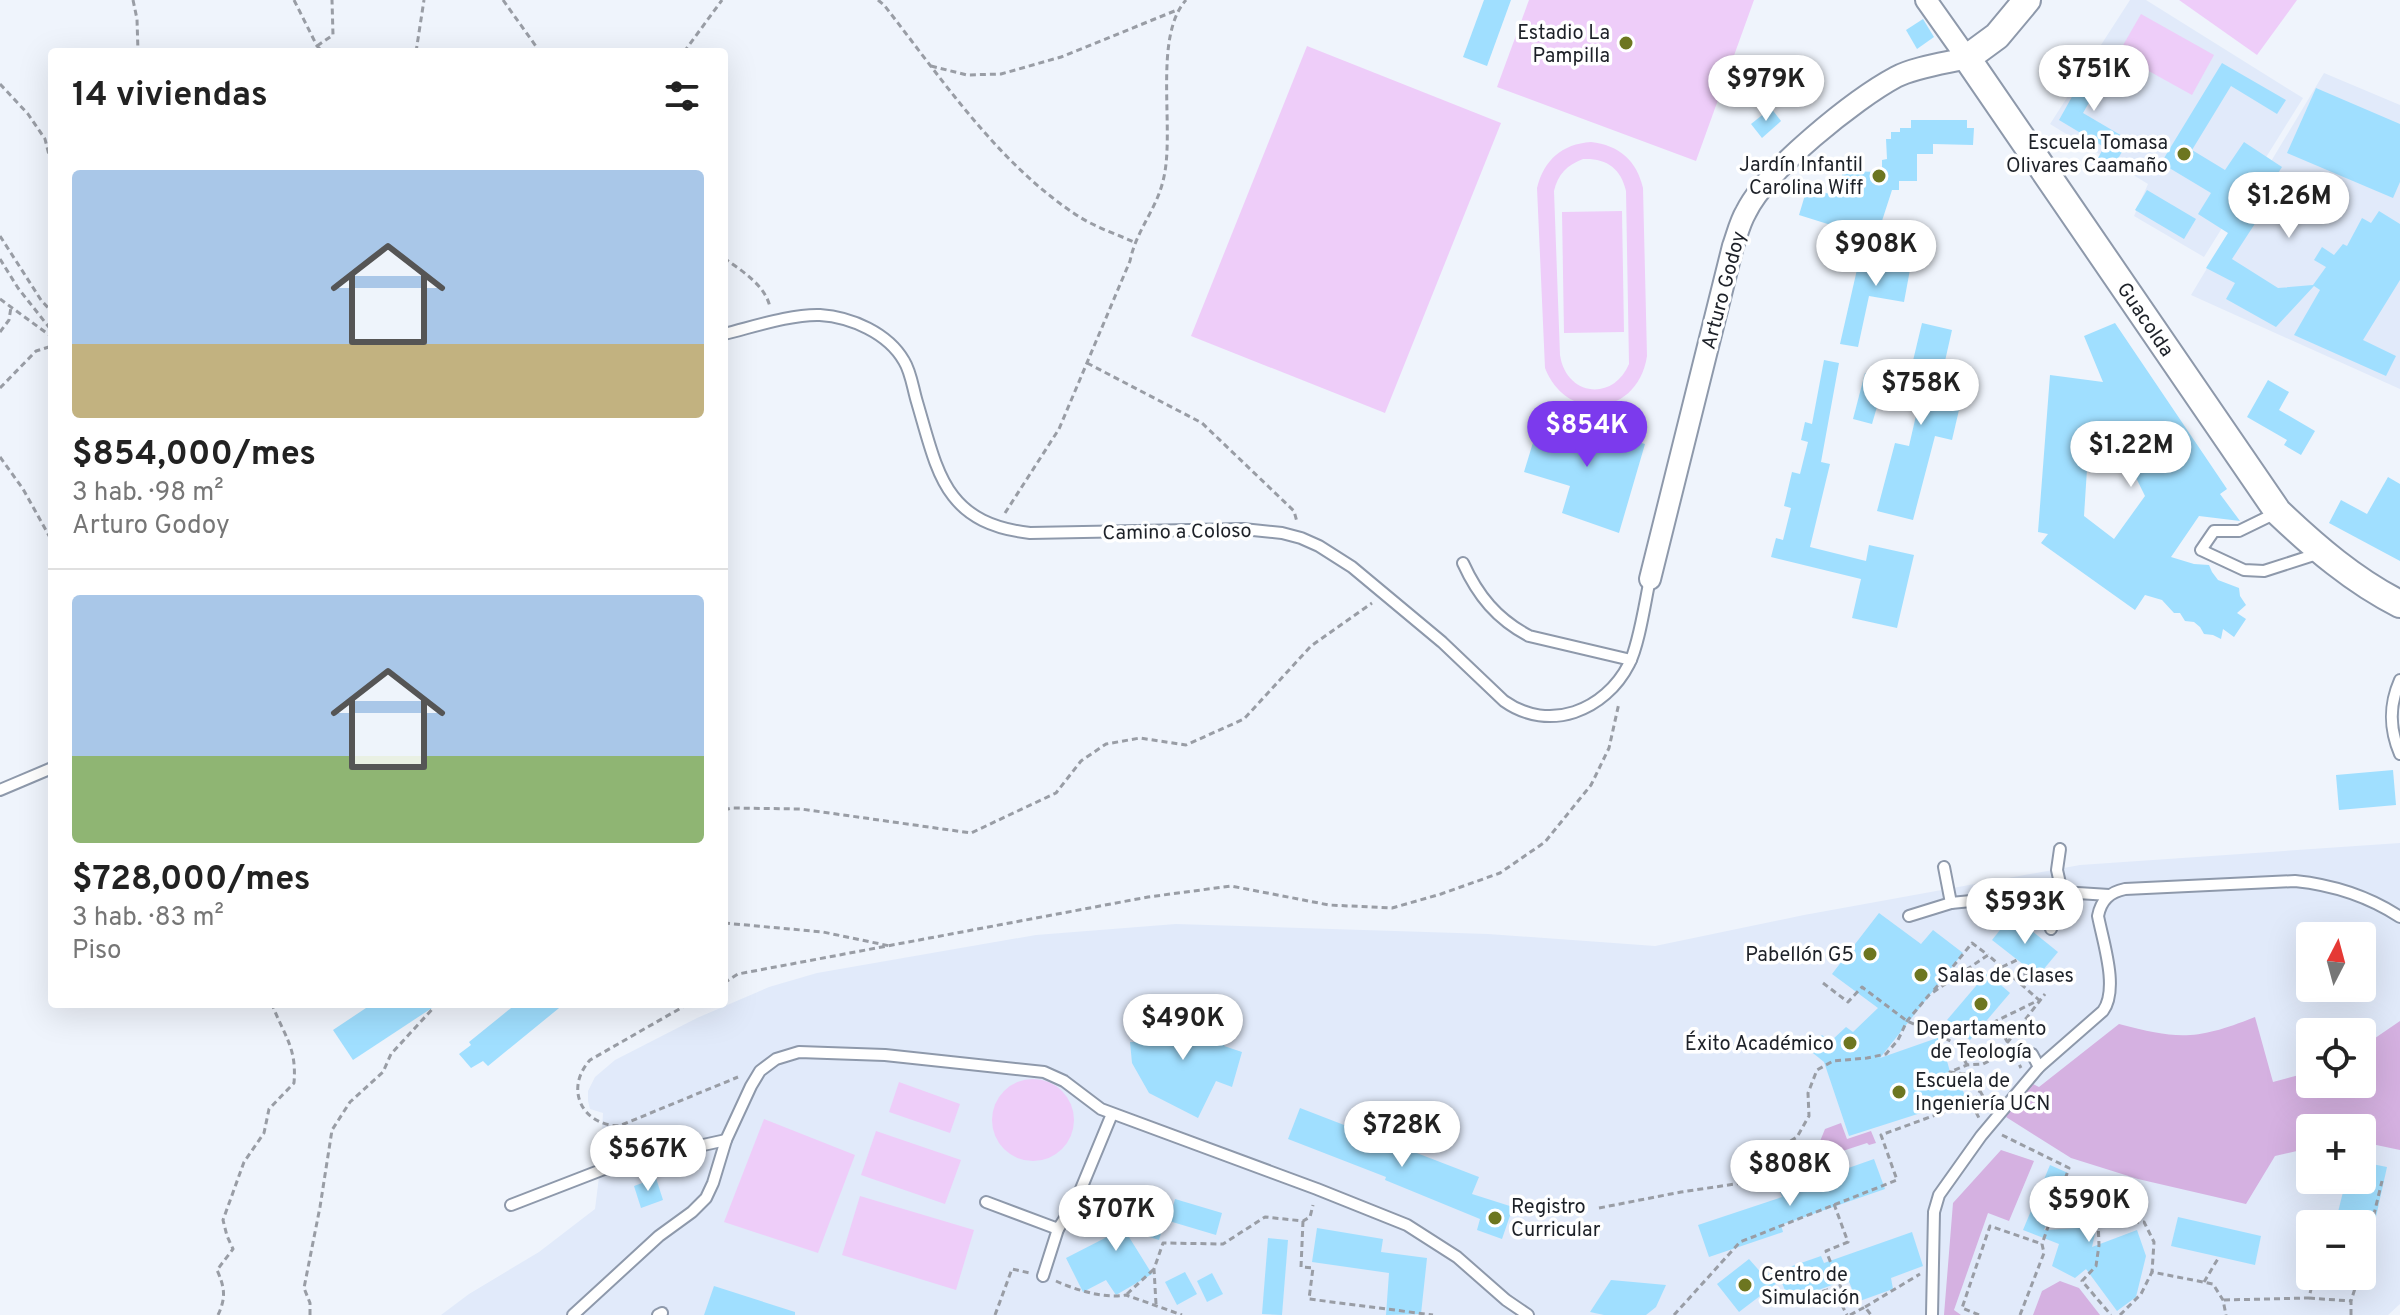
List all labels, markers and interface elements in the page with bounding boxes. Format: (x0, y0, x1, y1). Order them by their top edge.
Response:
place label: Estadio La Pampilla (1517, 21, 1610, 70)
marker: Estadio La Pampilla (1617, 34, 1635, 52)
pin: $751K (2038, 45, 2150, 113)
text: $751K (2057, 54, 2131, 87)
pin: $979K (1710, 55, 1822, 123)
text: $979K (1726, 64, 1806, 97)
icon: filters (660, 74, 704, 118)
text: 14 viviendas (72, 75, 268, 118)
place label: Escuela Tomasa Olivares Caamaño (2006, 131, 2168, 180)
marker: Escuela Tomasa Olivares Caamaño (2175, 145, 2193, 163)
place label: Jardín Infantil Carolina Wiff (1739, 153, 1864, 202)
marker: Jardín Infantil Carolina Wiff (1870, 167, 1888, 185)
pin: $1.26M (2224, 172, 2354, 240)
text: $1.26M (2246, 181, 2332, 214)
pin: $908K (1820, 220, 1932, 288)
icon: home (316, 222, 460, 366)
street label: Arturo Godoy (1697, 229, 1753, 353)
text: $908K (1834, 229, 1918, 262)
street label: Guacolda (2110, 278, 2179, 362)
pin: $758K (1865, 359, 1977, 427)
text: $758K (1881, 368, 1961, 401)
pin: $854K (1531, 401, 1643, 469)
text: $854K (1545, 410, 1629, 443)
pin: $1.22M (2066, 421, 2196, 489)
text: $1.22M (2088, 430, 2174, 463)
text: $854,000/mes (72, 434, 316, 477)
text: 3 hab. · 98 m² (72, 477, 224, 510)
text: Arturo Godoy (72, 510, 230, 543)
street label: Camino a Coloso (1102, 519, 1252, 547)
icon: home (316, 647, 460, 791)
text: $728,000/mes (72, 859, 311, 902)
pin: $593K (1969, 878, 2081, 946)
text: $593K (1984, 887, 2066, 920)
text: 3 hab. · 83 m² (72, 902, 224, 935)
north arrow (2296, 922, 2376, 1002)
map controls (2296, 922, 2376, 1290)
text: Piso (72, 935, 121, 968)
place label: Pabellón G5 (1745, 943, 1854, 969)
marker: Pabellón G5 (1861, 945, 1879, 963)
place label: Salas de Clases (1937, 964, 2074, 990)
marker: Salas de Clases (1912, 966, 1930, 984)
pin: $490K (1127, 994, 1239, 1062)
marker: Departamento de Teología (1972, 995, 1990, 1013)
text: $490K (1141, 1003, 1225, 1036)
place label: Departamento de Teología (1916, 1017, 2046, 1066)
button: locate (2296, 1018, 2376, 1098)
place label: Éxito Académico (1685, 1030, 1834, 1058)
marker: Éxito Académico (1841, 1034, 1859, 1052)
place label: Escuela de Ingeniería UCN (1915, 1069, 2050, 1118)
marker: Escuela de Ingeniería UCN (1890, 1083, 1908, 1101)
pin: $728K (1346, 1101, 1458, 1169)
text: $728K (1362, 1110, 1442, 1143)
button: + (2296, 1114, 2376, 1194)
pin: $567K (592, 1125, 704, 1193)
text: $567K (608, 1134, 688, 1167)
pin: $808K (1734, 1140, 1846, 1208)
text: $808K (1748, 1149, 1832, 1182)
pin: $590K (2033, 1176, 2145, 1244)
pin: $707K (1060, 1185, 1172, 1253)
text: $590K (2047, 1185, 2131, 1218)
text: $707K (1077, 1194, 1155, 1227)
place label: Registro Curricular (1511, 1195, 1601, 1244)
marker: Registro Curricular (1486, 1209, 1504, 1227)
button: − (2296, 1210, 2376, 1290)
place label: Centro de Simulación (1761, 1263, 1860, 1312)
marker: Centro de Simulación (1736, 1276, 1754, 1294)

